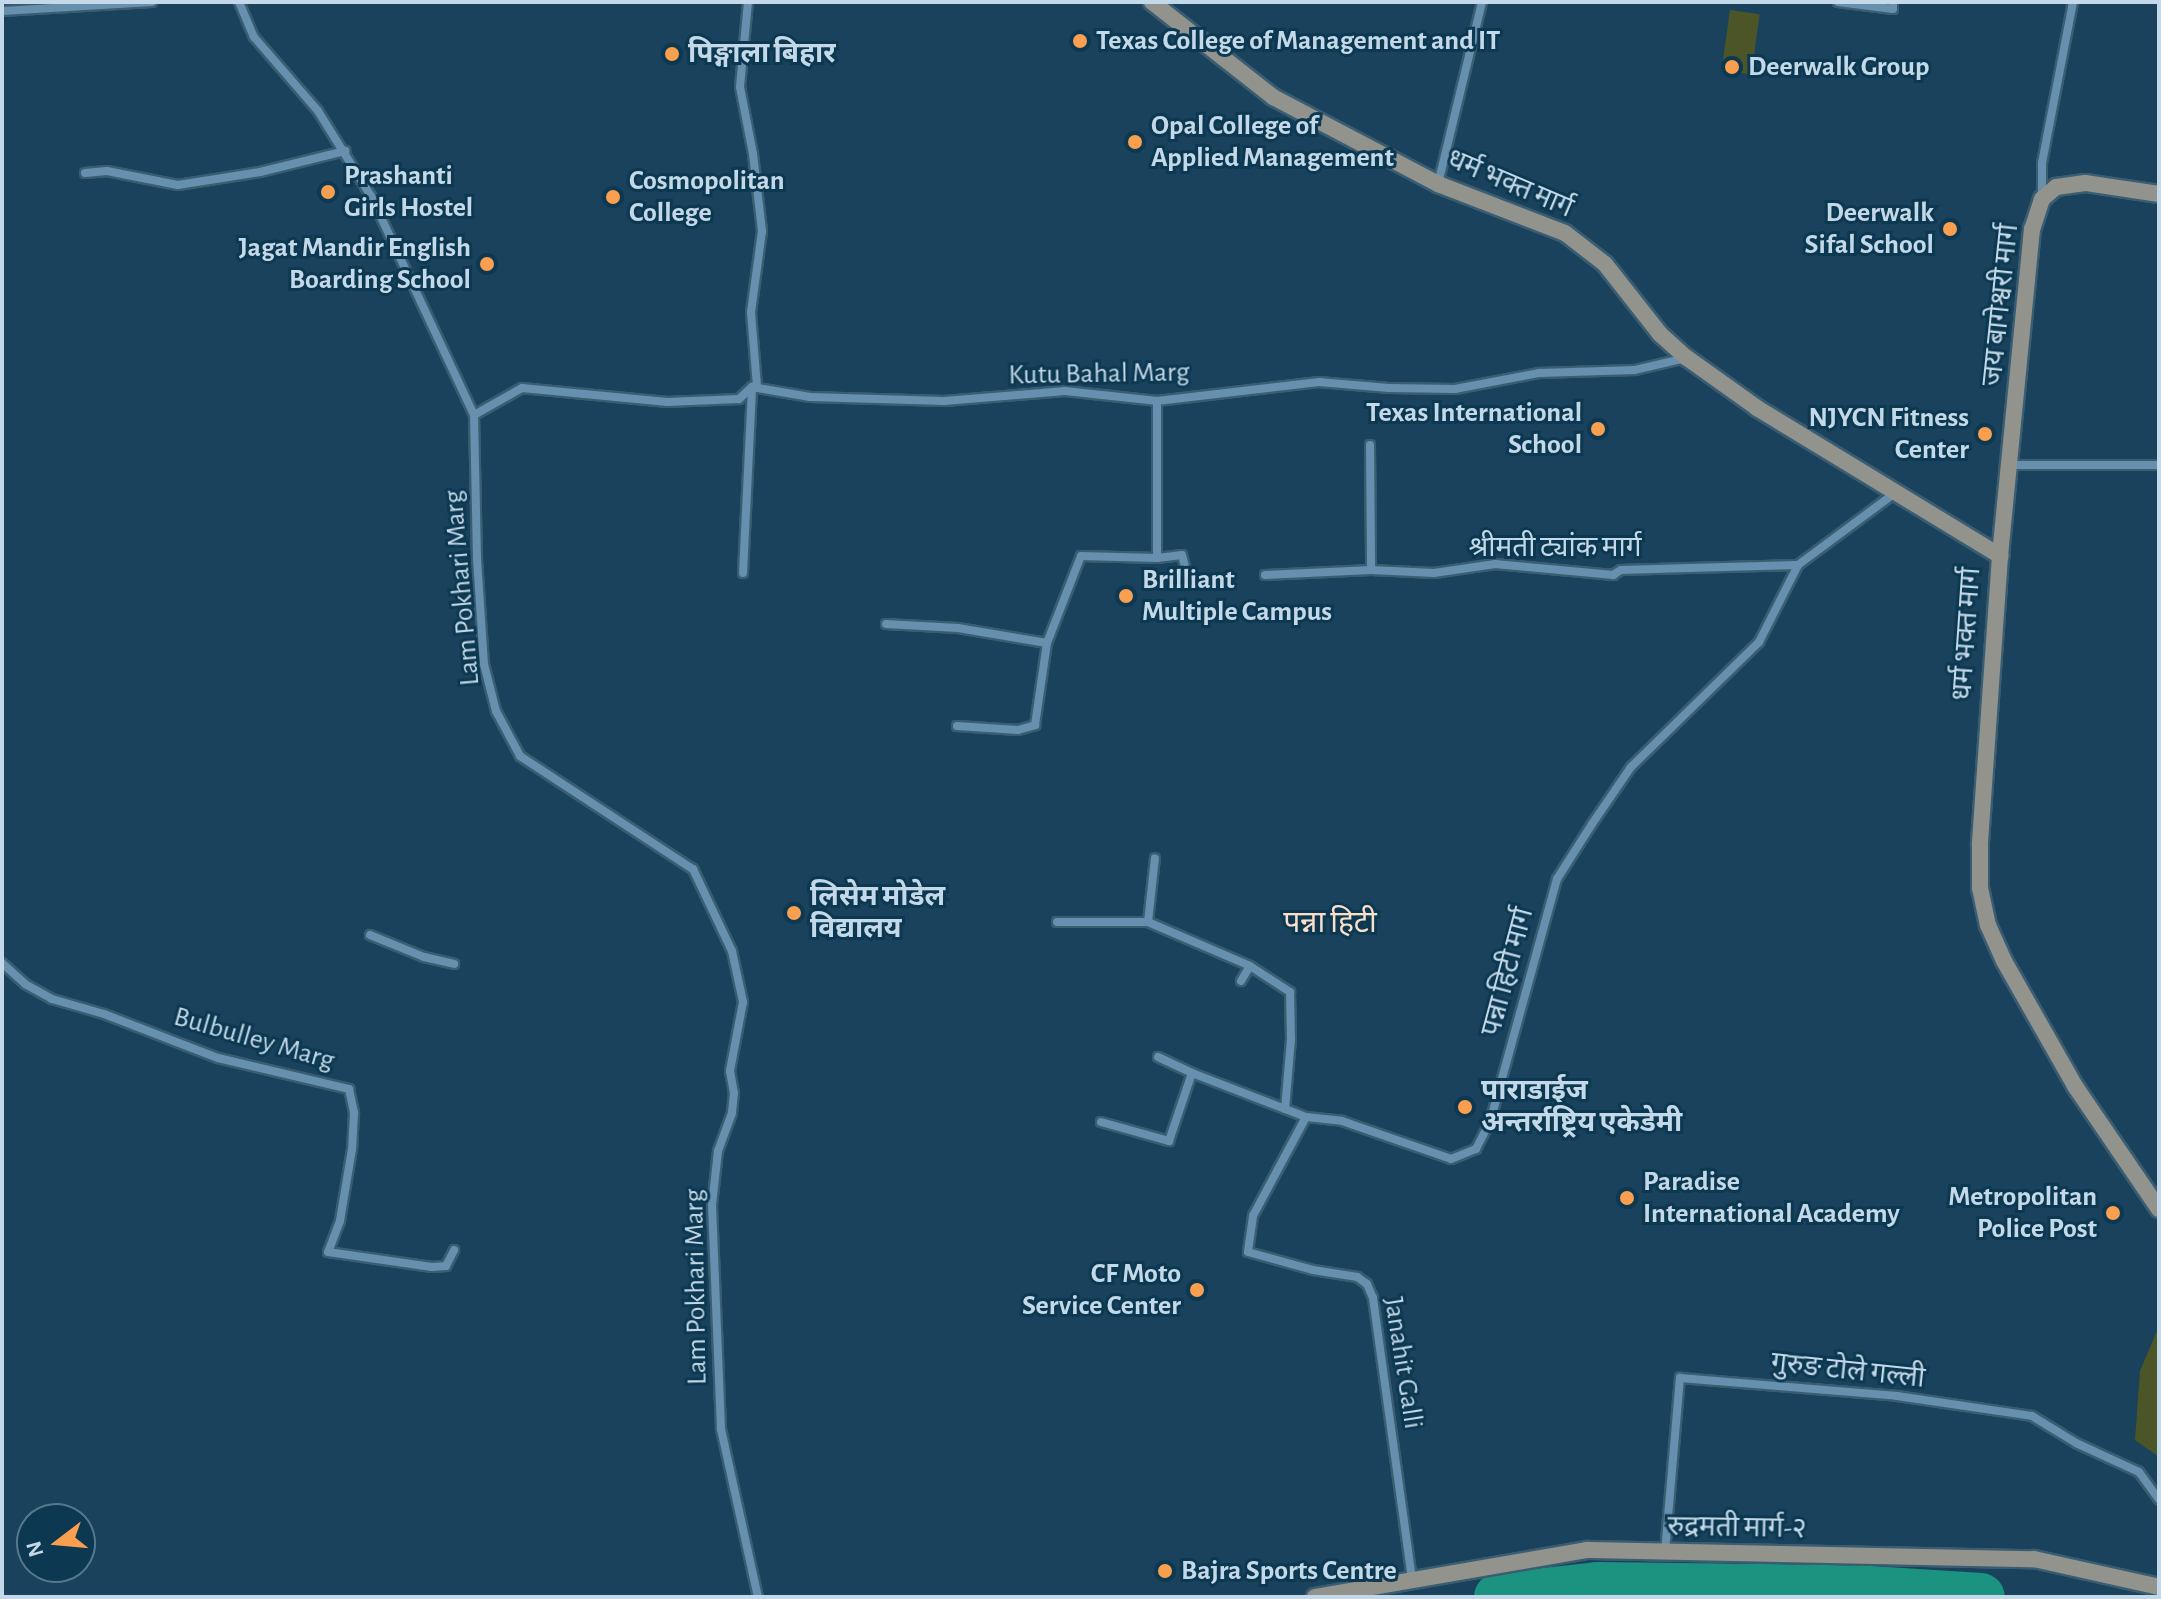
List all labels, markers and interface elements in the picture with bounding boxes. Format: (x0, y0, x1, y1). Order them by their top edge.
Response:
place label: Texas College of Management and IT (1096, 24, 1500, 58)
marker: Texas College of Management and IT (1071, 32, 1089, 50)
place label: पिङ्गाला बिहार (688, 37, 836, 71)
marker: पिङ्गाला बिहार (663, 45, 681, 63)
place label: Deerwalk Group (1748, 50, 1930, 84)
marker: Deerwalk Group (1723, 58, 1741, 76)
place label: Opal College of Applied Management (1151, 109, 1394, 175)
marker: Opal College of Applied Management (1126, 133, 1144, 151)
street label: धर्म भक्त मार्ग (1442, 142, 1578, 226)
place label: Prashanti Girls Hostel (344, 159, 473, 225)
place label: Cosmopolitan College (629, 164, 785, 230)
marker: Prashanti Girls Hostel (319, 183, 337, 201)
marker: Cosmopolitan College (604, 188, 622, 206)
place label: Deerwalk Sifal School (1805, 196, 1934, 262)
marker: Deerwalk Sifal School (1941, 220, 1959, 238)
street label: जय बागेश्वरी मार्ग (1976, 222, 2026, 388)
place label: Jagat Mandir English Boarding School (238, 231, 471, 297)
marker: Jagat Mandir English Boarding School (478, 255, 496, 273)
street label: Kutu Bahal Marg (1008, 356, 1190, 392)
place label: Texas International School (1366, 396, 1582, 462)
place label: NJYCN Fitness Center (1808, 401, 1969, 467)
marker: Texas International School (1589, 420, 1607, 438)
marker: NJYCN Fitness Center (1976, 425, 1994, 443)
street label: Lam Pokhari Marg (437, 489, 487, 687)
street label: श्रीमती ट्यांक मार्ग (1468, 531, 1642, 565)
place label: Brilliant Multiple Campus (1142, 563, 1332, 629)
street label: धर्म भक्त मार्ग (1946, 566, 1988, 702)
marker: Brilliant Multiple Campus (1117, 587, 1135, 605)
place label: लिसेम मोडेल विद्यालय (810, 880, 945, 946)
marker: लिसेम मोडेल विद्यालय (785, 904, 803, 922)
street label: पन्ना हिटी मार्ग (1475, 904, 1541, 1040)
district label: पन्ना हिटी (1283, 905, 1377, 941)
street label: Bulbulley Marg (170, 1000, 338, 1078)
place label: पाराडाईज अन्तर्राष्ट्रिय एकेडेमी (1481, 1074, 1682, 1140)
marker: पाराडाईज अन्तर्राष्ट्रिय एकेडेमी (1456, 1098, 1474, 1116)
place label: Paradise International Academy (1643, 1165, 1900, 1231)
place label: Metropolitan Police Post (1948, 1180, 2097, 1246)
street label: Lam Pokhari Marg (677, 1189, 715, 1385)
marker: Paradise International Academy (1618, 1189, 1636, 1207)
marker: Metropolitan Police Post (2104, 1204, 2122, 1222)
place label: CF Moto Service Center (1022, 1257, 1181, 1323)
marker: CF Moto Service Center (1188, 1281, 1206, 1299)
street label: Janahit Galli (1376, 1295, 1430, 1431)
street label: गुरुङ टोले गल्ली (1769, 1346, 1927, 1396)
north arrow (16, 1503, 96, 1583)
street label: रुद्रमती मार्ग-२ (1667, 1510, 1807, 1546)
text: N (22, 1539, 48, 1559)
place label: Bajra Sports Centre (1181, 1554, 1397, 1588)
marker: Bajra Sports Centre (1156, 1562, 1174, 1580)

